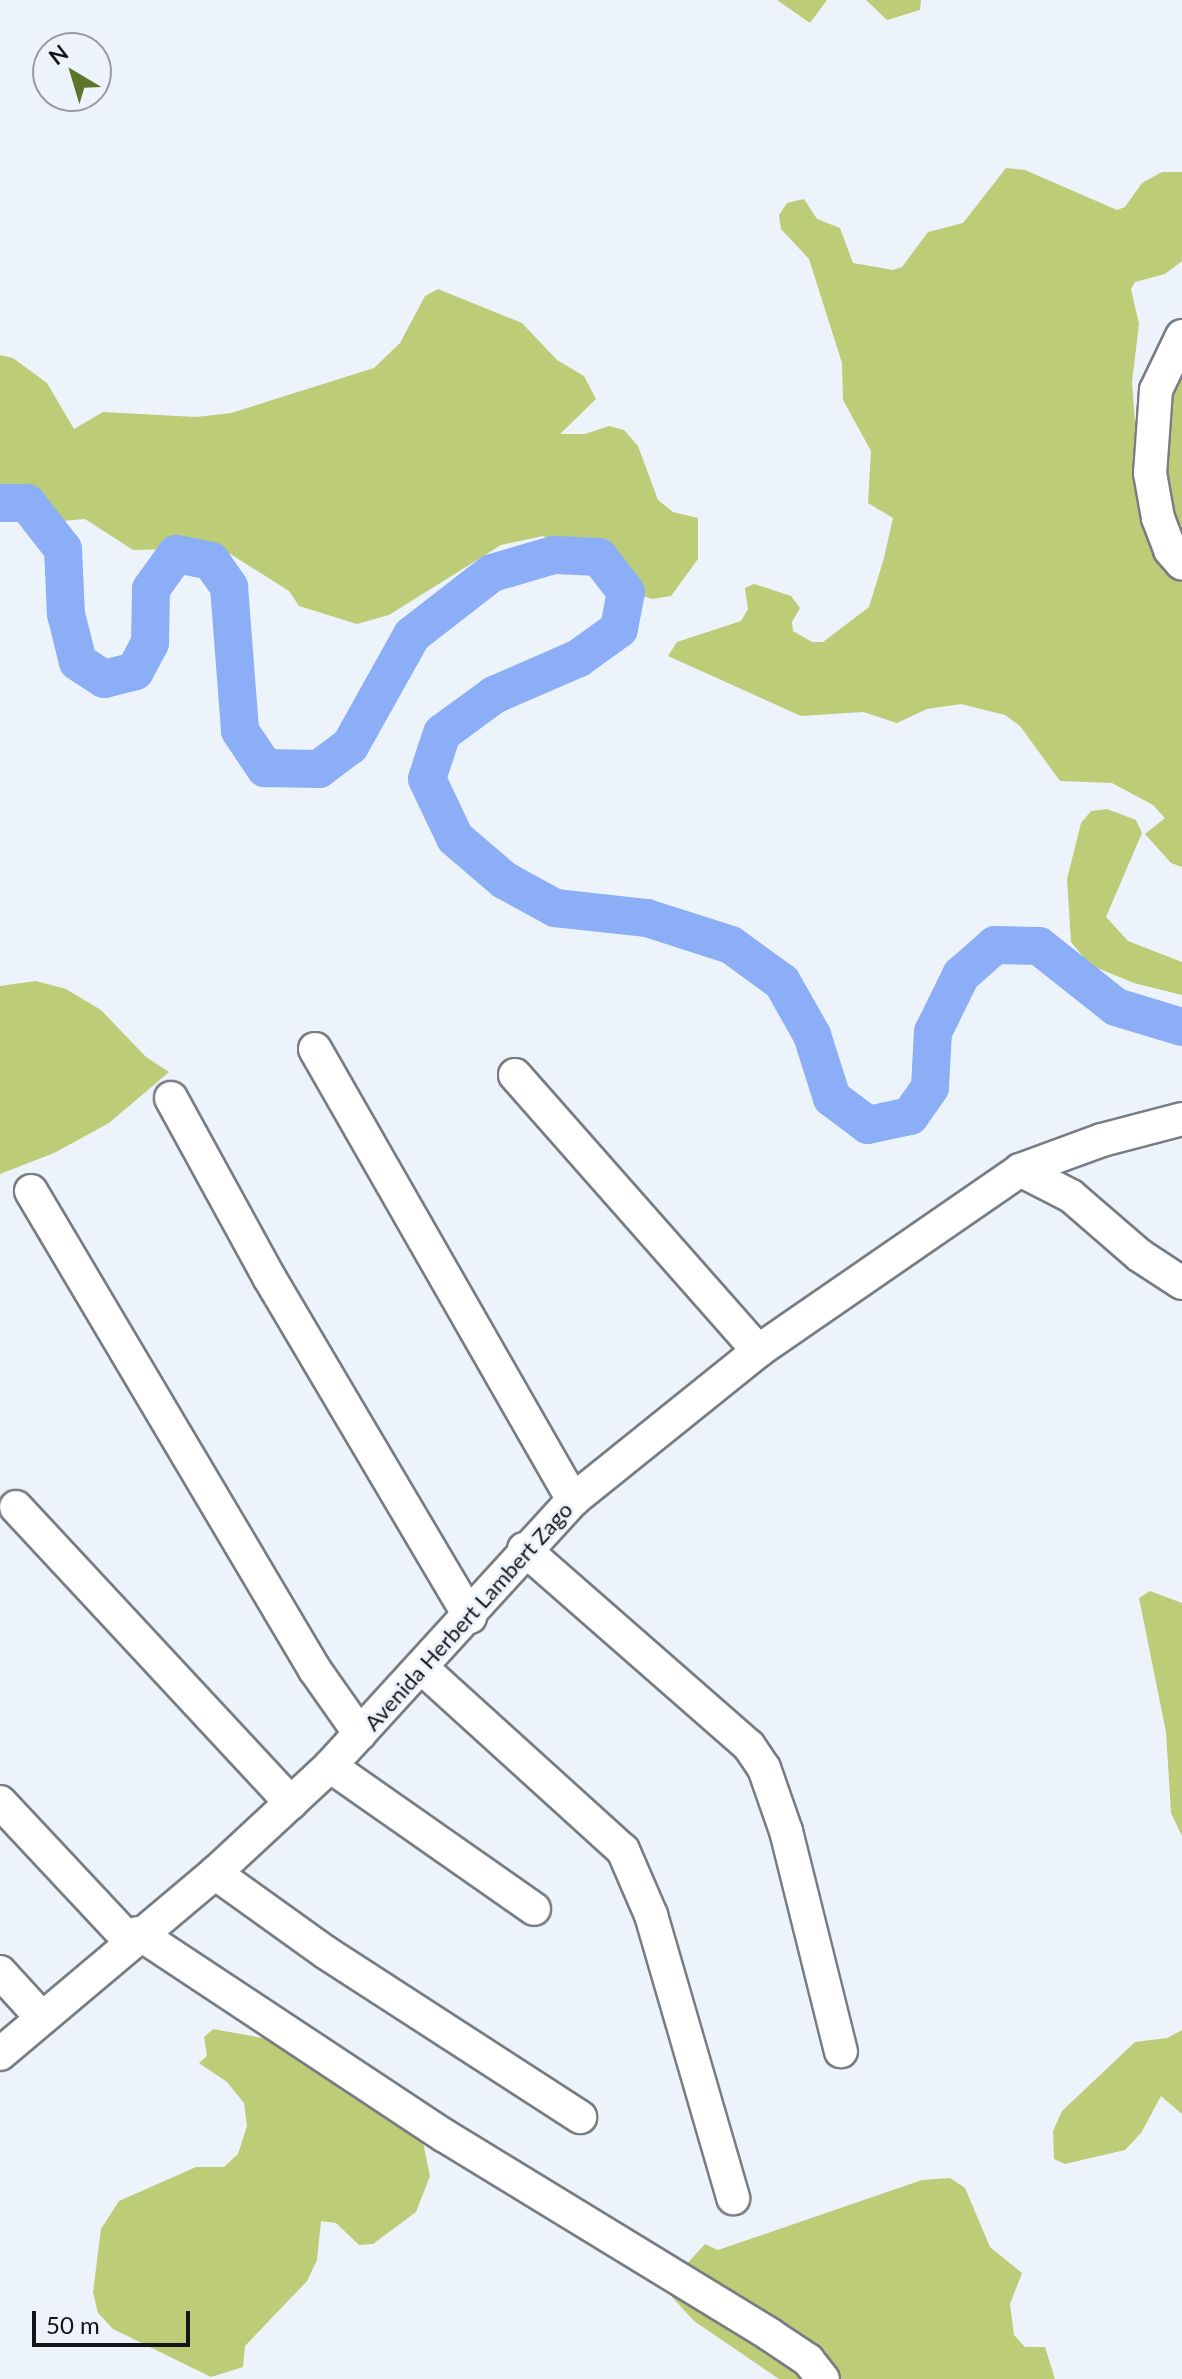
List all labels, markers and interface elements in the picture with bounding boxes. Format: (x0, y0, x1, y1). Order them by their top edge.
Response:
north arrow (32, 32, 112, 112)
text: N (43, 38, 73, 70)
street label: Avenida Herbert Lambert Zago (358, 1496, 578, 1736)
scale bar (36, 2295, 194, 2345)
text: 50 m (46, 2310, 100, 2339)

